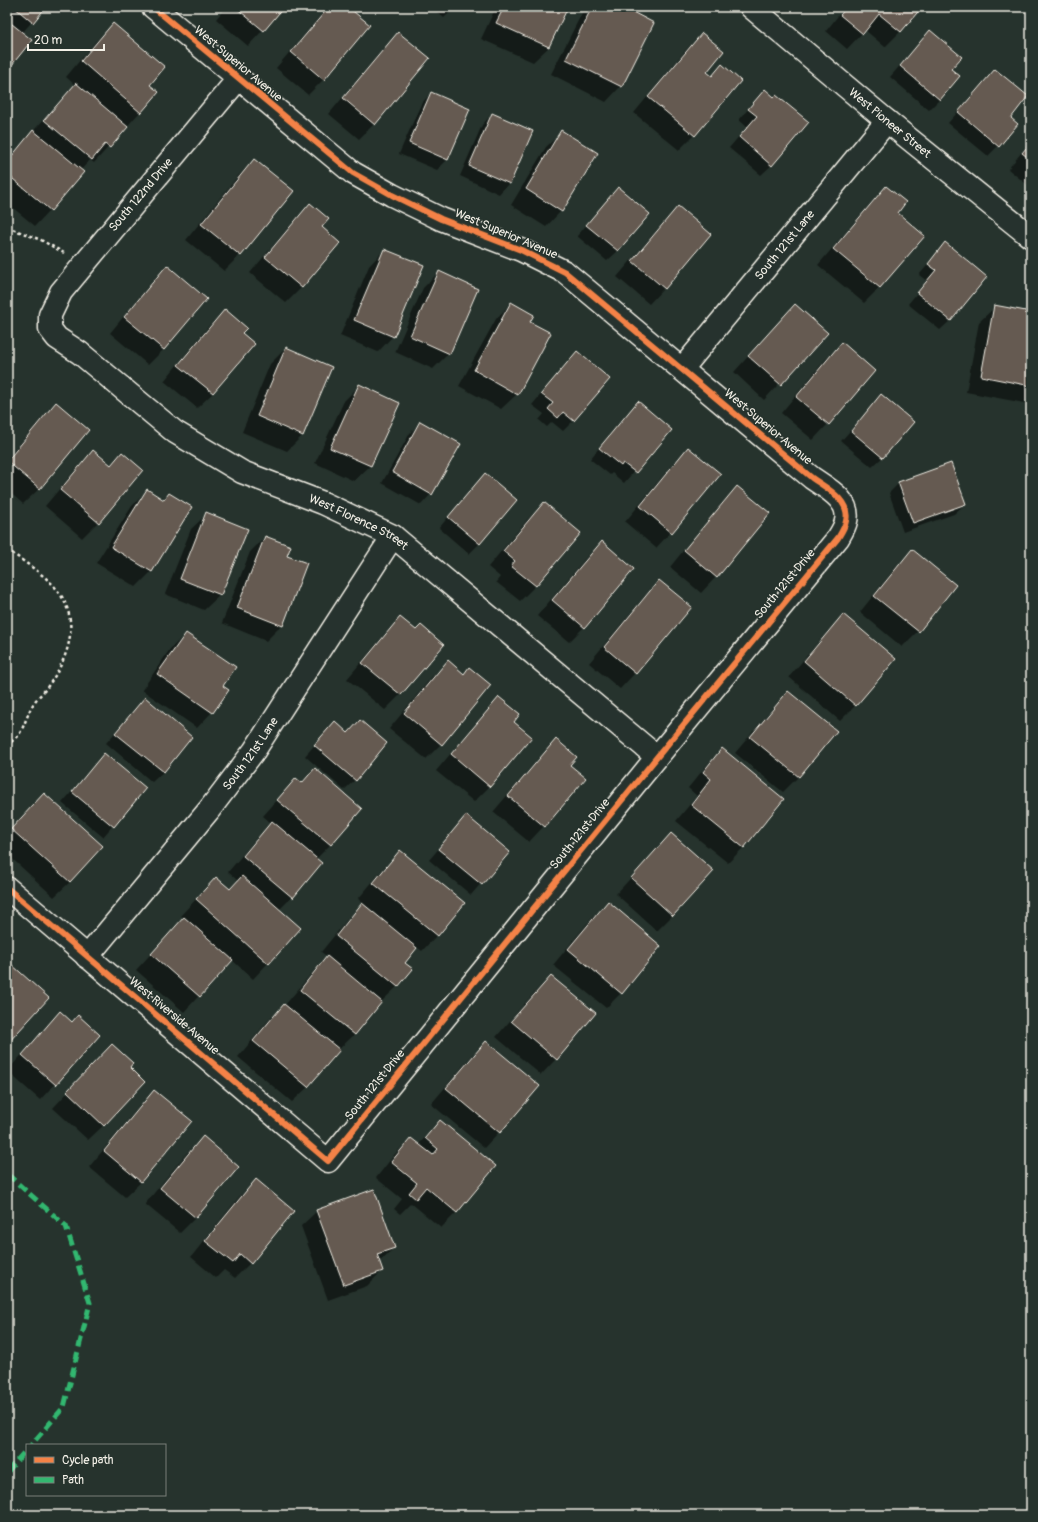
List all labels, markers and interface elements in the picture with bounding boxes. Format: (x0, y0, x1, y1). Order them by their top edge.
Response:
street label: West Superior Avenue (191, 23, 285, 105)
scale bar (28, 26, 104, 52)
text: 20 m (34, 33, 63, 48)
street label: West Pioneer Street (846, 85, 934, 161)
street label: South 122nd Drive (106, 155, 176, 235)
street label: West Superior Avenue (452, 206, 560, 262)
street label: South 121st Lane (751, 207, 818, 283)
street label: West Superior Avenue (721, 386, 815, 468)
street label: West Florence Street (307, 491, 411, 553)
street label: South 121st Drive (751, 546, 819, 622)
street label: South 121st Lane (219, 714, 281, 793)
street label: South 121st Drive (547, 795, 613, 873)
street label: West Riverside Avenue (126, 974, 222, 1058)
street label: South 121st Drive (342, 1046, 408, 1124)
legend (26, 1444, 166, 1496)
text: Cycle path (62, 1453, 114, 1468)
text: Path (62, 1473, 84, 1488)

